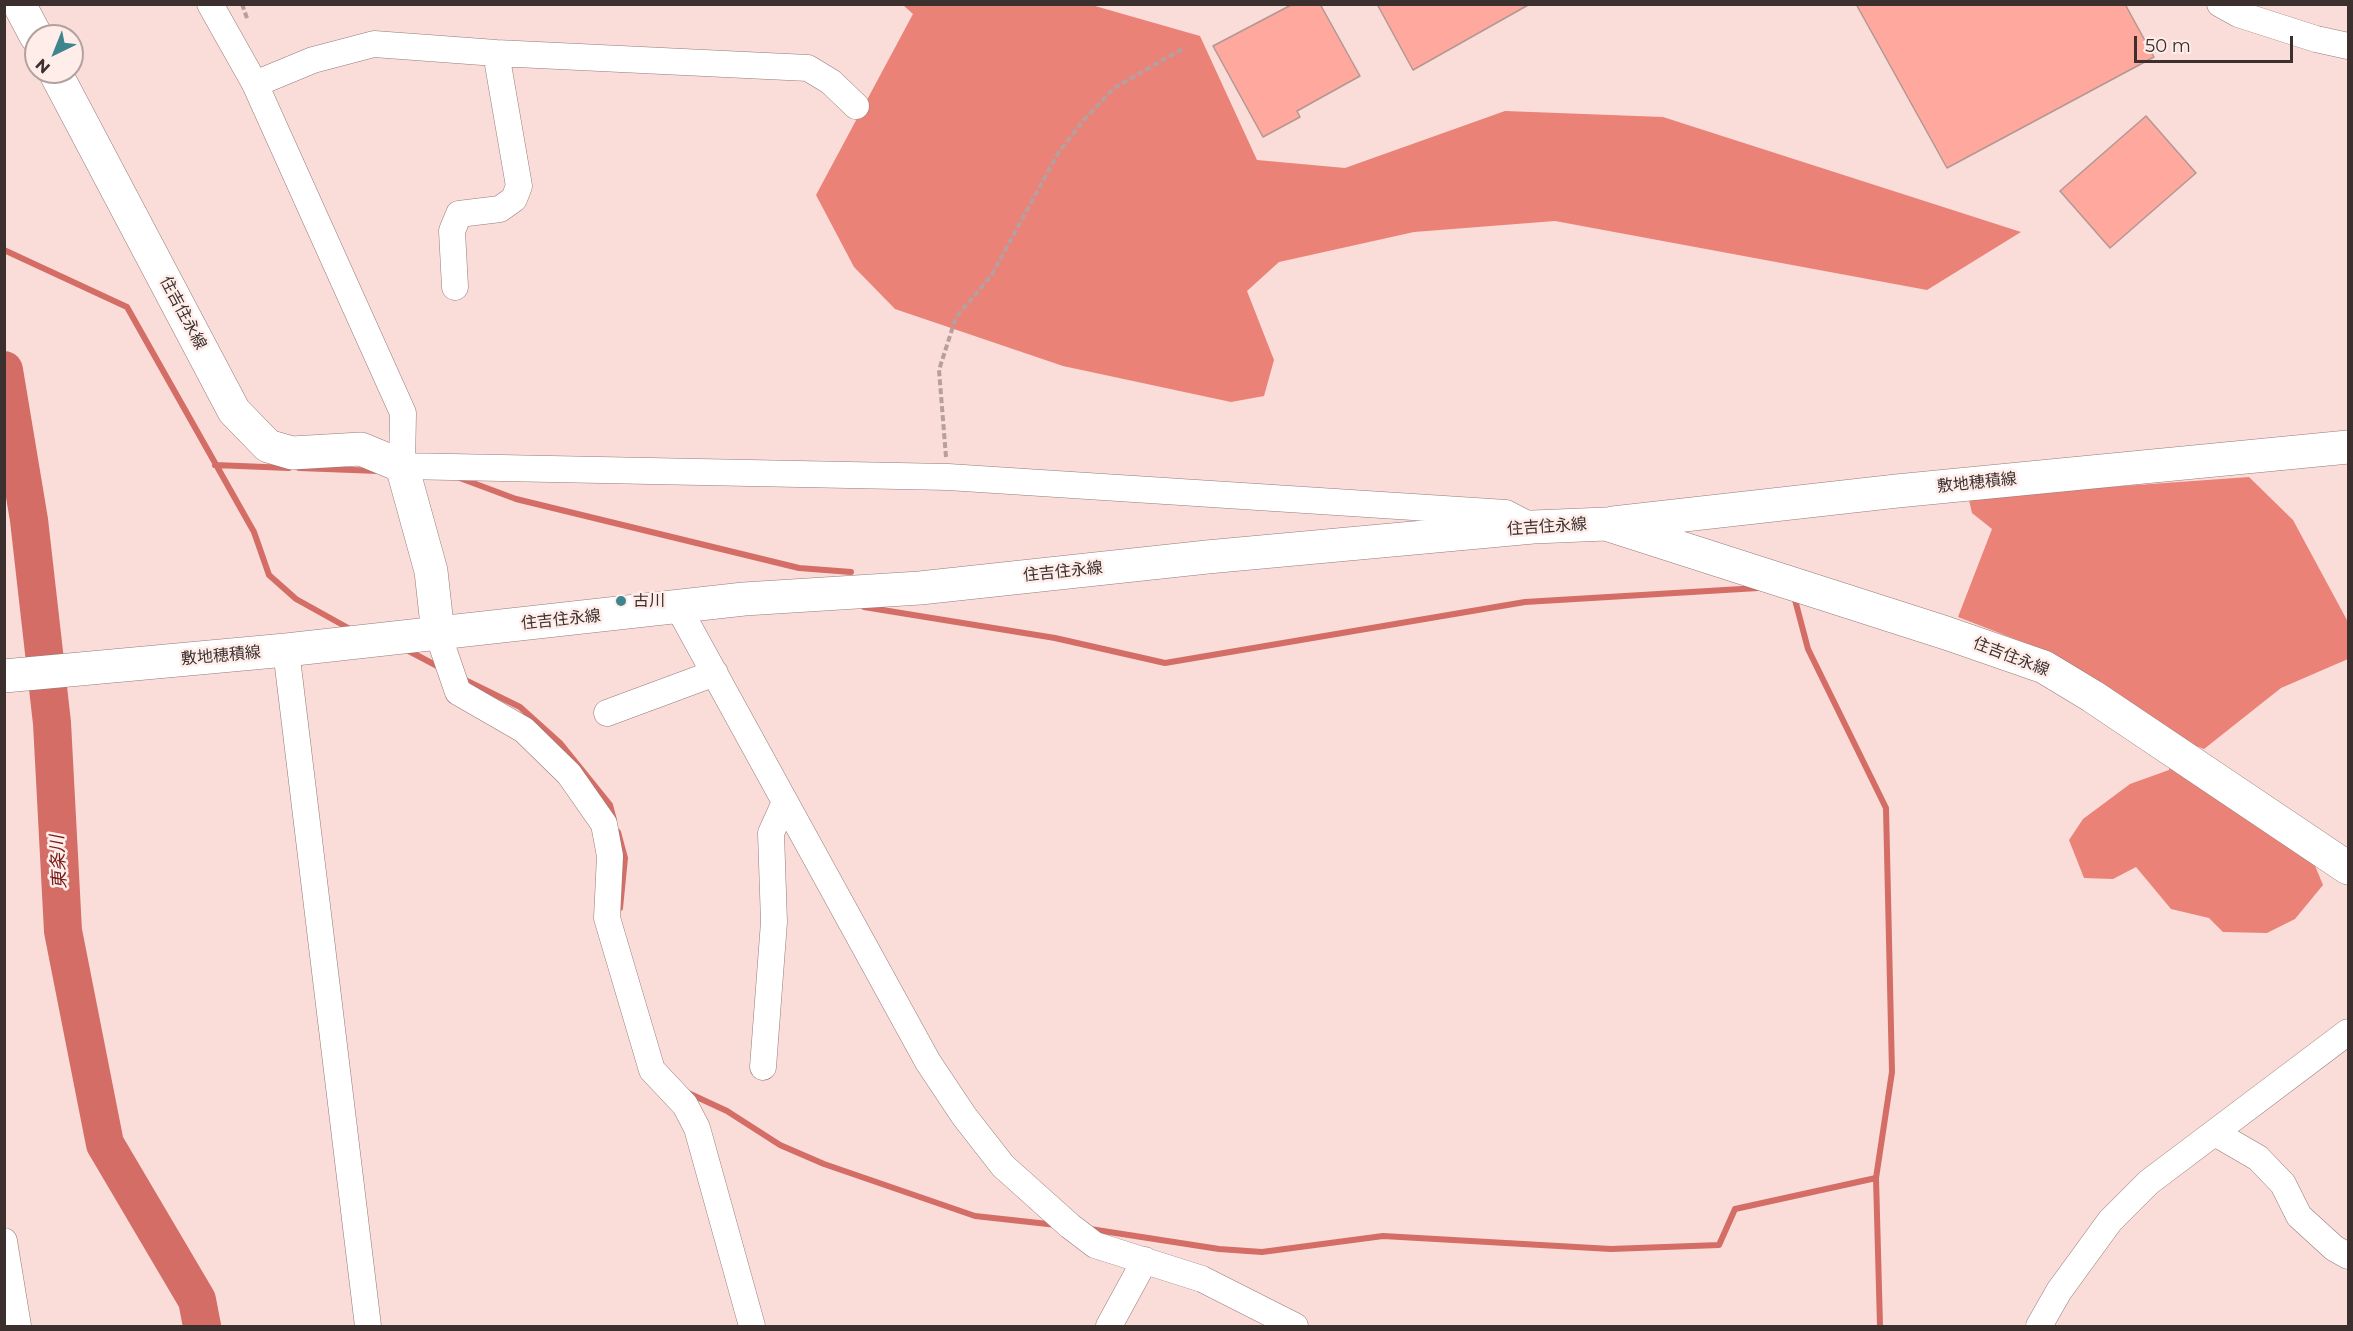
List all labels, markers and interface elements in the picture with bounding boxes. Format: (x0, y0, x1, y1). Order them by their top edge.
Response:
north arrow (24, 24, 84, 84)
scale bar (2137, 24, 2296, 62)
text: 50 m (2145, 35, 2191, 57)
text: N (32, 55, 54, 77)
street label: 住吉住永線 (156, 273, 210, 353)
street label: 敷地穂積線 (1936, 469, 2018, 497)
street label: 住吉住永線 (1506, 515, 1588, 539)
street label: 住吉住永線 (1022, 558, 1104, 586)
place label: 古川 (633, 591, 665, 611)
marker: 古川 (614, 594, 628, 608)
street label: 住吉住永線 (520, 606, 602, 634)
street label: 住吉住永線 (1970, 634, 2052, 680)
street label: 敷地穂積線 (180, 643, 262, 669)
water label: 東条川 (47, 834, 71, 890)

